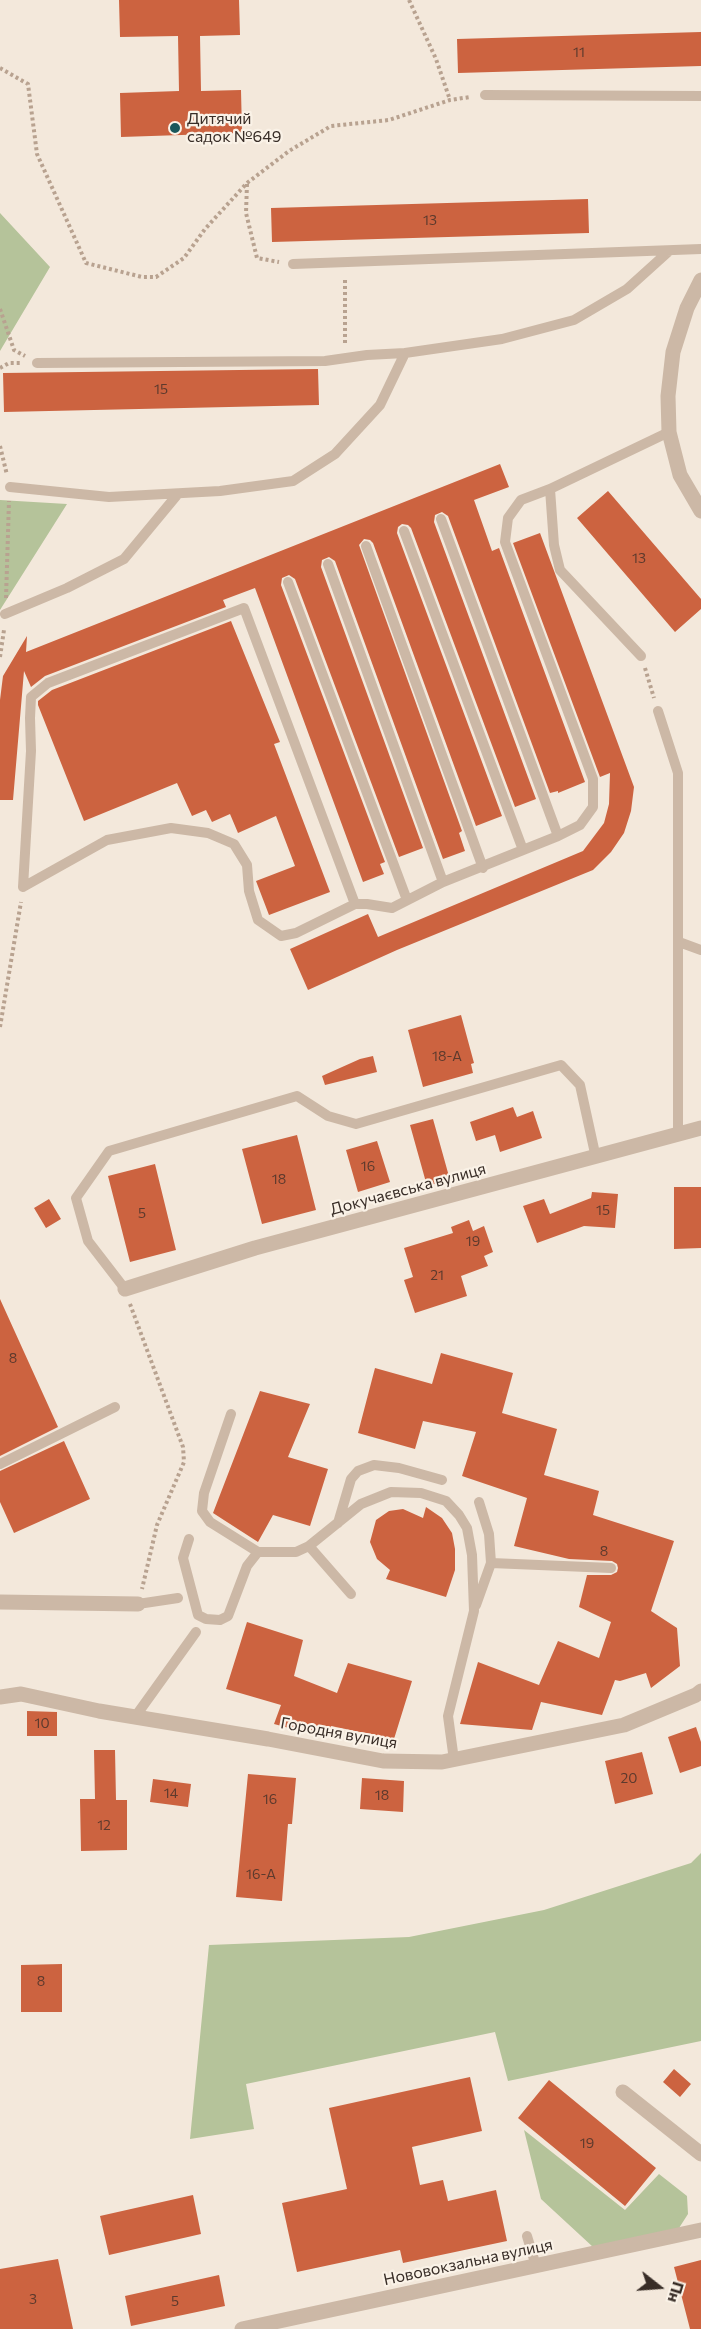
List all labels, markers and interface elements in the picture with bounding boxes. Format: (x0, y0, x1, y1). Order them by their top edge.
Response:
house number: 11 (573, 44, 585, 60)
place label: Дитячий садок №649 (187, 109, 282, 147)
marker: Дитячий садок №649 (168, 121, 182, 135)
house number: 13 (423, 212, 437, 228)
house number: 15 (154, 381, 168, 397)
house number: 13 (632, 550, 646, 566)
house number: 18-А (432, 1048, 462, 1064)
house number: 16 (361, 1158, 375, 1174)
street label: Докучаєвська вулиця (328, 1159, 488, 1219)
house number: 18 (272, 1171, 286, 1187)
house number: 15 (596, 1202, 610, 1218)
house number: 5 (138, 1205, 146, 1221)
house number: 19 (466, 1233, 480, 1249)
house number: 21 (430, 1267, 444, 1283)
house number: 8 (9, 1350, 17, 1366)
house number: 8 (600, 1543, 608, 1559)
street label: Городня вулиця (279, 1713, 399, 1753)
house number: 10 (34, 1715, 50, 1731)
house number: 20 (621, 1770, 637, 1786)
house number: 14 (164, 1785, 178, 1801)
house number: 18 (375, 1787, 389, 1803)
house number: 16 (263, 1791, 277, 1807)
house number: 12 (97, 1817, 111, 1833)
house number: 16-А (246, 1866, 276, 1882)
house number: 8 (37, 1973, 45, 1989)
house number: 19 (580, 2135, 594, 2151)
street label: Нововокзальна вулиця (382, 2235, 554, 2289)
north arrow (629, 2257, 689, 2317)
text: Пн (665, 2279, 689, 2305)
house number: 3 (29, 2291, 37, 2307)
house number: 5 (171, 2293, 179, 2309)

